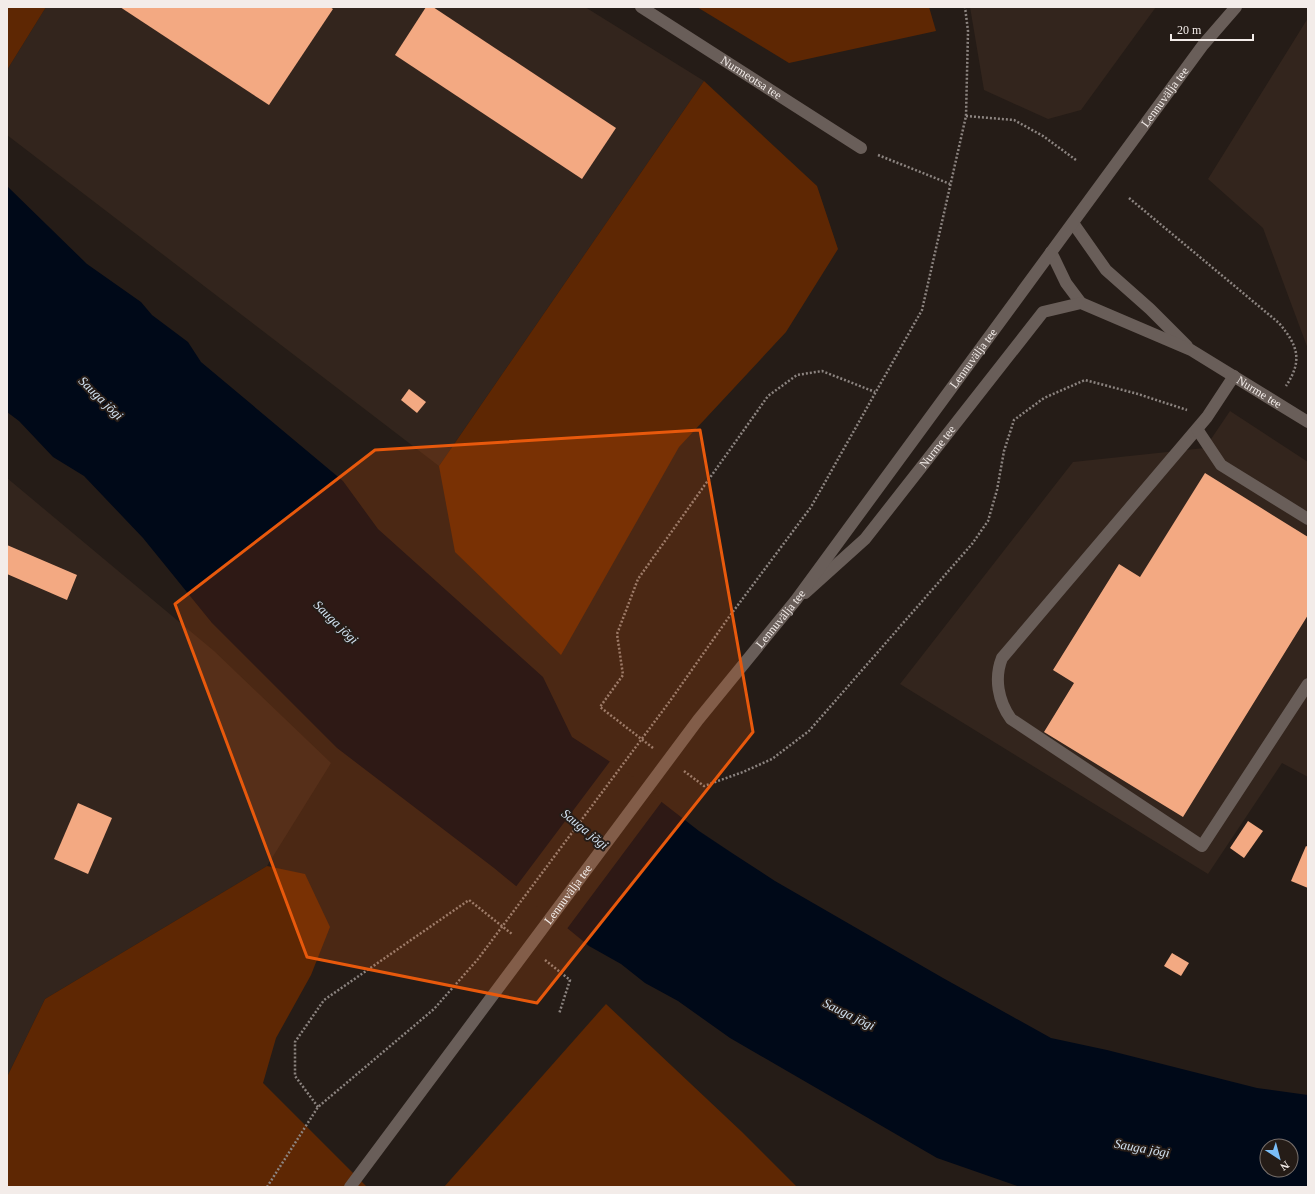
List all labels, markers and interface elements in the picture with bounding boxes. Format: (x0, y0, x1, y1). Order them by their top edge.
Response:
scale bar (1171, 16, 1253, 42)
text: 20 m (1177, 23, 1202, 37)
street label: Nurmeotsa tee (718, 53, 784, 102)
street label: Lennuvälja tee (1138, 64, 1191, 130)
street label: Lennuvälja tee (947, 326, 1000, 391)
water label: Sauga jõgi (76, 373, 127, 423)
street label: Nurme tee (1234, 373, 1284, 411)
street label: Nurme tee (916, 423, 958, 471)
street label: Lennuvälja tee (753, 587, 808, 651)
water label: Sauga jõgi (311, 597, 362, 647)
water label: Sauga jõgi (559, 806, 612, 853)
street label: Lennuvälja tee (541, 862, 595, 927)
water label: Sauga jõgi (821, 995, 878, 1033)
water label: Sauga jõgi (1113, 1136, 1171, 1160)
north arrow (1259, 1138, 1299, 1178)
text: N (1278, 1159, 1292, 1173)

